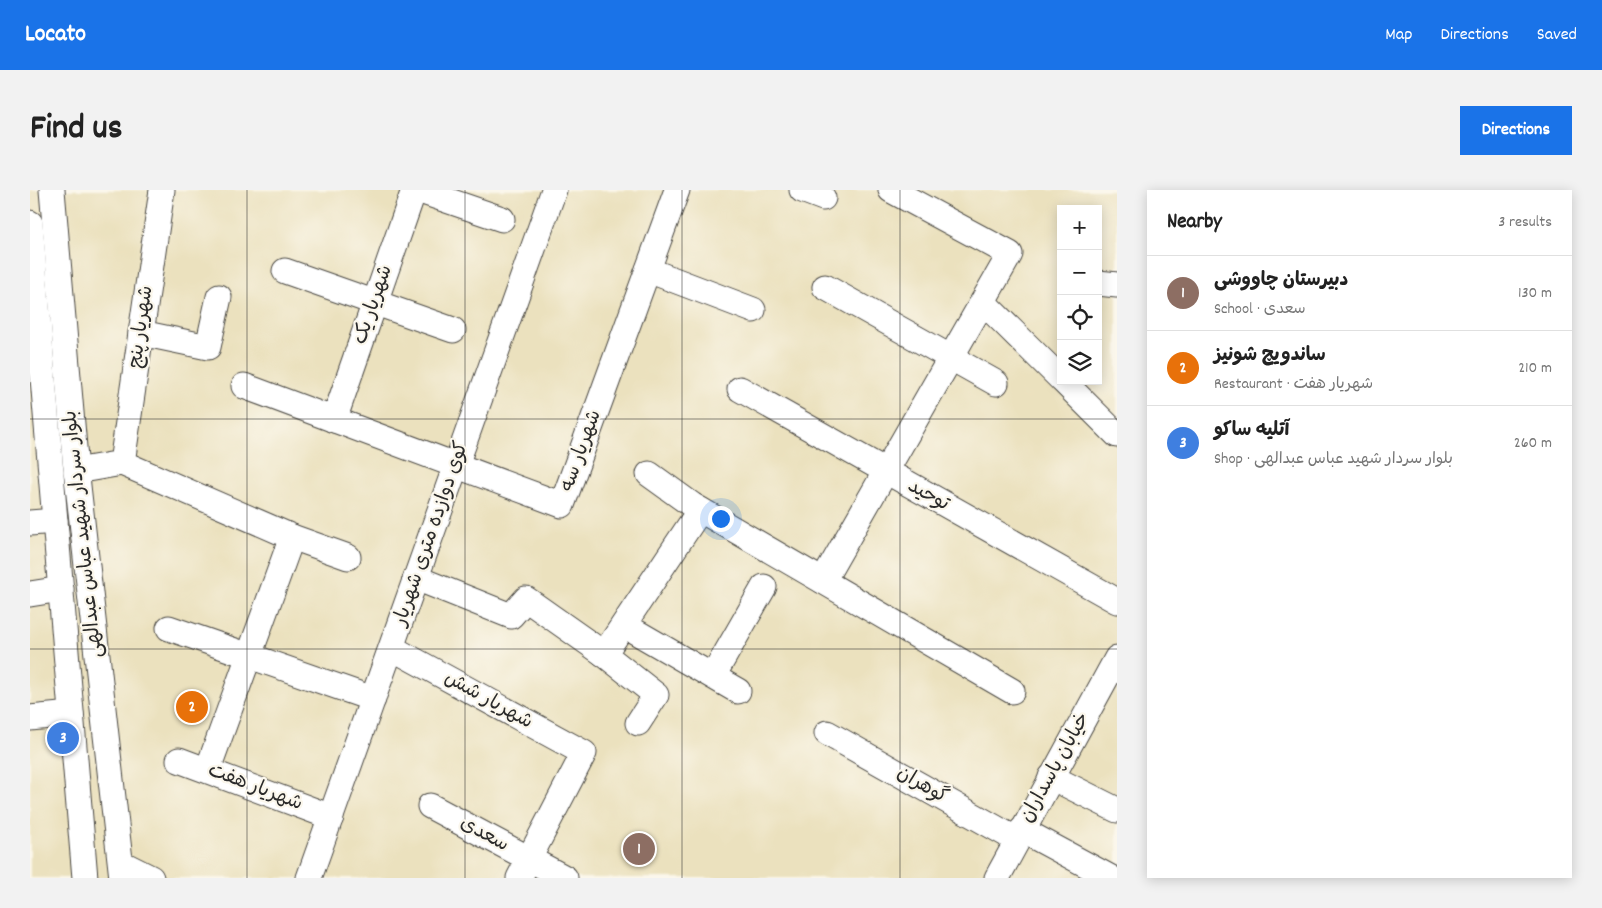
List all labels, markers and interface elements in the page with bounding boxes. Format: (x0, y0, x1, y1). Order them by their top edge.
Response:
text: Locato (25, 18, 86, 52)
text: Map (1385, 23, 1412, 48)
text: Directions (1440, 23, 1509, 48)
text: Saved (1537, 23, 1577, 48)
text: Find us (30, 105, 122, 155)
button: Directions (1460, 106, 1572, 155)
map controls (1057, 205, 1102, 385)
button: + (1057, 205, 1102, 250)
text: Nearby (1167, 208, 1222, 238)
text: 3 results (1498, 211, 1552, 234)
button: − (1057, 250, 1102, 295)
street label: شهریار یک (347, 261, 401, 349)
text: دبیرستان چاووشی (1214, 268, 1348, 295)
text: 1 (1181, 282, 1185, 305)
text: 130 m (1518, 282, 1552, 305)
street label: شهریار پنج (122, 284, 162, 370)
button: locate (1057, 295, 1102, 340)
text: School · سعدی (1214, 298, 1306, 321)
button: layers (1057, 340, 1102, 385)
text: ساندویچ شونیز (1214, 343, 1326, 370)
text: 2 (1180, 357, 1187, 380)
text: 210 m (1518, 357, 1552, 380)
text: Restaurant · شهریار هفت (1214, 373, 1373, 396)
street label: شهریار سه (554, 406, 610, 496)
street label: بلوار سردار شهید عباس عبدالهی (57, 409, 111, 659)
text: آتلیه ساکو (1214, 418, 1289, 445)
text: 3 (1179, 432, 1187, 455)
text: 260 m (1514, 432, 1552, 455)
street label: کوی دوازده متری شهریار (387, 438, 477, 632)
text: Shop · بلوار سردار شهید عباس عبدالهی (1214, 448, 1453, 471)
street label: توحید (902, 473, 954, 519)
your location (708, 506, 734, 532)
street label: شهریار شش (439, 665, 537, 737)
pin: 2 (176, 688, 208, 726)
street label: خیابان پاسداران (1014, 708, 1098, 828)
pin: 3 (47, 719, 79, 757)
street label: شهریار هفت (204, 757, 306, 819)
street label: گوهران (891, 760, 953, 812)
street label: سعدی (454, 810, 514, 860)
pin: 1 (623, 830, 655, 868)

